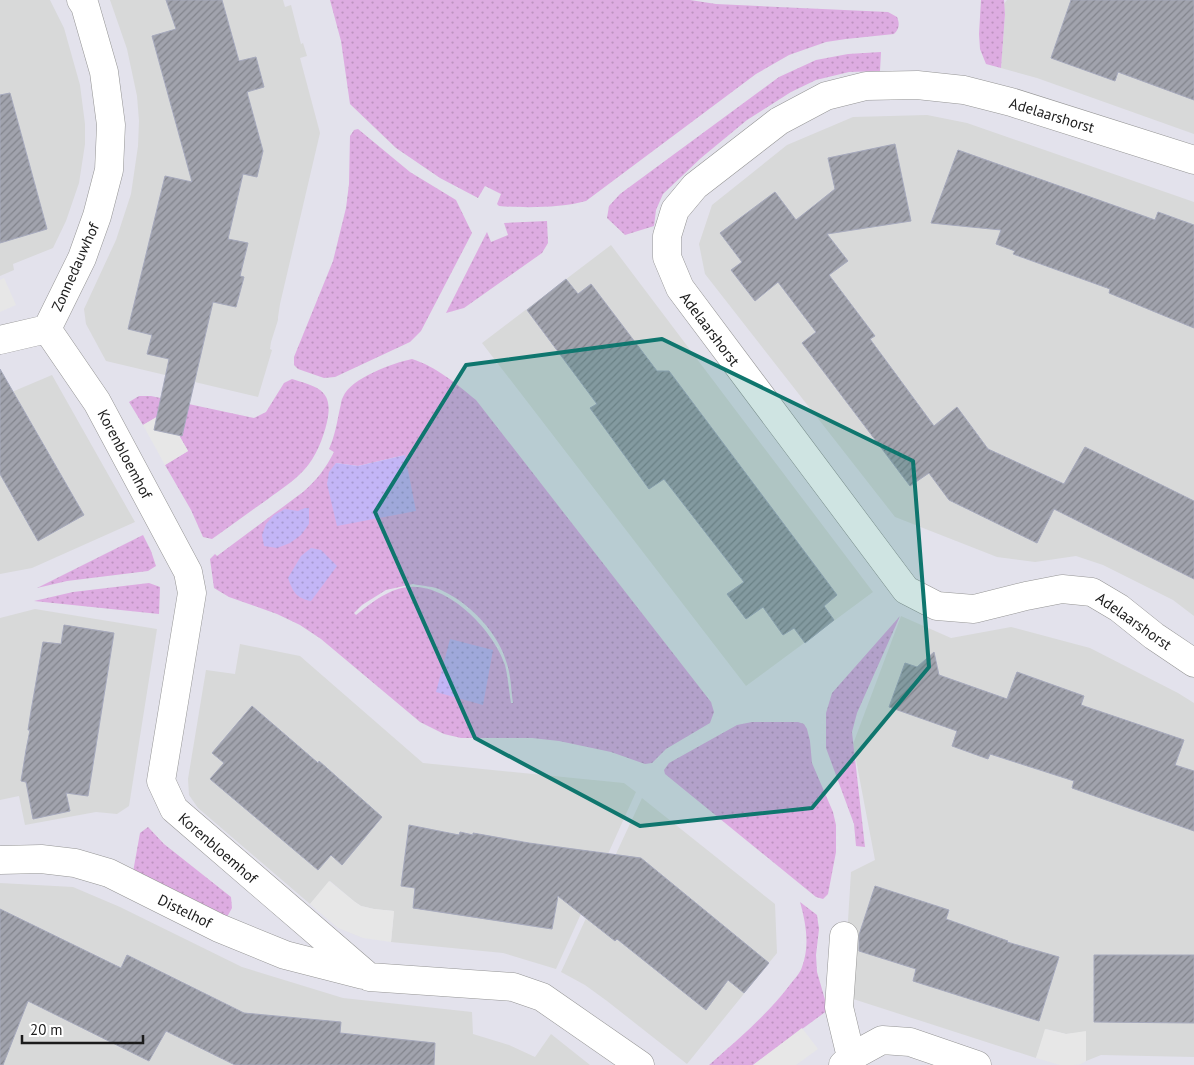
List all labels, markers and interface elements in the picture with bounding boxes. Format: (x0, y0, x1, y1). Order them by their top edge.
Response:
street label: Adelaarshorst (1007, 93, 1097, 137)
street label: Zonnedauwhof (47, 219, 103, 314)
street label: Adelaarshorst (676, 288, 744, 370)
street label: Korenbloemhof (93, 406, 157, 503)
street label: Adelaarshorst (1093, 588, 1175, 654)
street label: Korenbloemhof (175, 808, 262, 888)
street label: Distelhof (155, 890, 216, 933)
scale bar (22, 1012, 144, 1044)
text: 20 m (30, 1020, 63, 1039)

